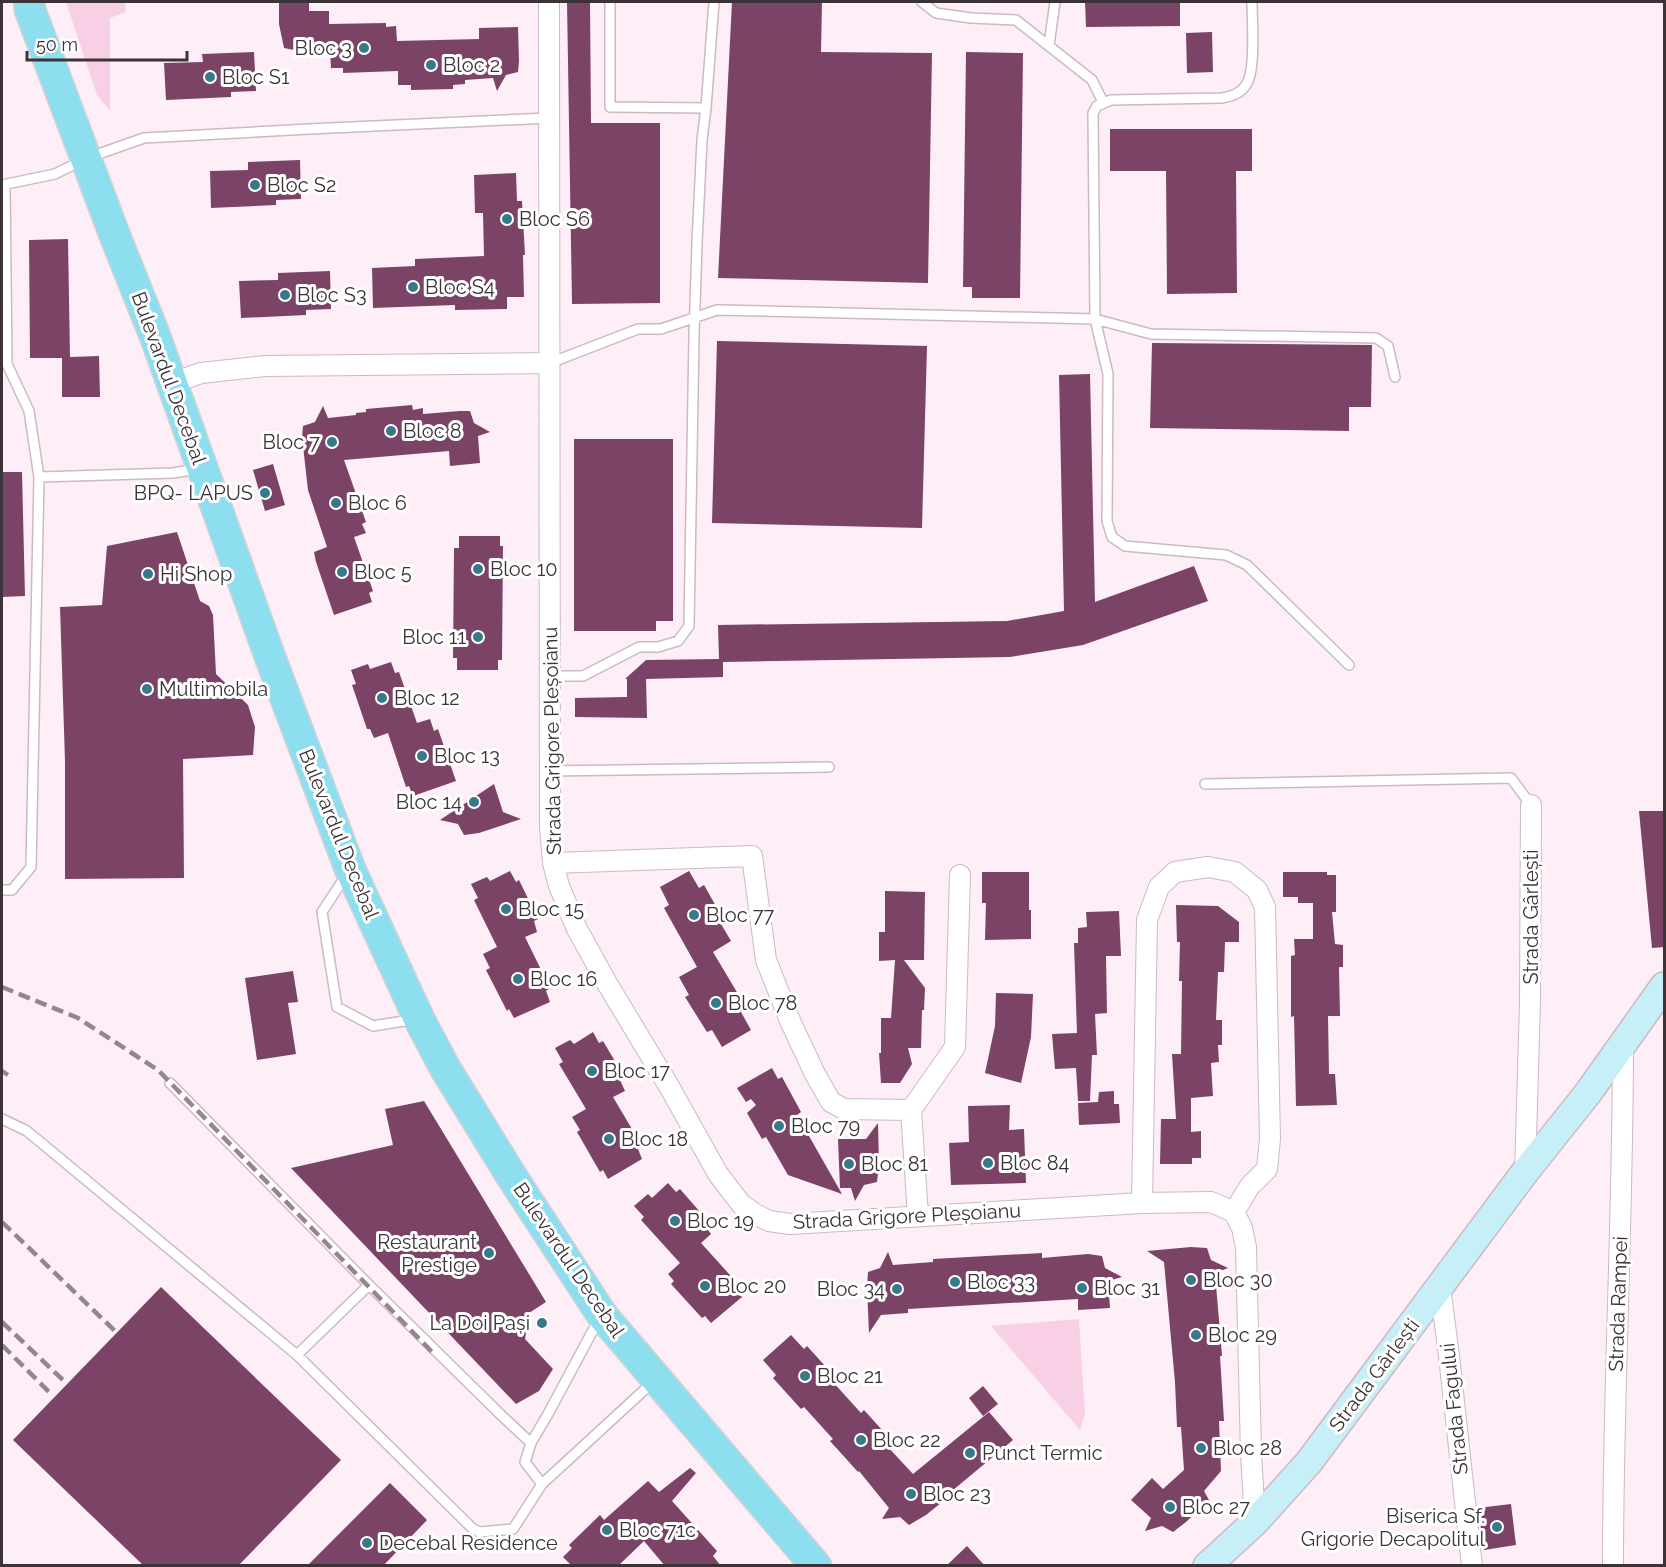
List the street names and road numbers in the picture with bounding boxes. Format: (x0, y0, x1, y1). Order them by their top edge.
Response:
street label: Bulevardul Decebal (127, 289, 212, 468)
street label: Strada Grigore Pleșoianu (538, 627, 566, 855)
street label: Bulevardul Decebal (294, 745, 384, 923)
street label: Strada Gârlești (1519, 849, 1543, 985)
street label: Bulevardul Decebal (508, 1178, 630, 1343)
street label: Strada Grigore Pleșoianu (792, 1198, 1022, 1234)
street label: Strada Rampei (1604, 1236, 1632, 1372)
street label: Strada Gârlești (1324, 1314, 1424, 1436)
street label: Strada Fagului (1435, 1342, 1473, 1476)

